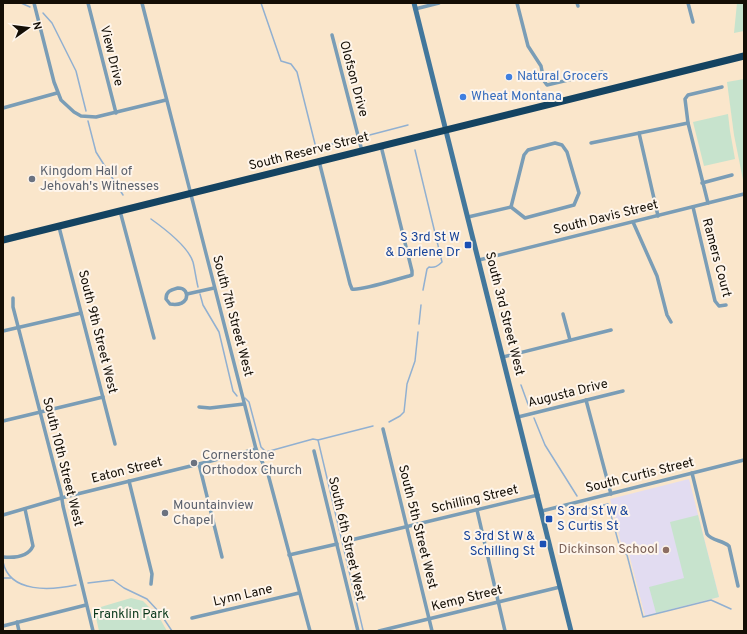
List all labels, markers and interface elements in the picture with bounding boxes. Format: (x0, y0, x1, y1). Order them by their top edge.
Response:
north arrow (8, 8, 48, 48)
text: N (29, 20, 44, 31)
street label: View Drive (96, 24, 126, 88)
street label: Olofson Drive (335, 39, 371, 119)
place label: Natural Grocers (517, 69, 608, 85)
marker: Natural Grocers (504, 72, 514, 82)
place label: Wheat Montana (471, 89, 562, 105)
marker: Wheat Montana (458, 92, 468, 102)
street label: South Reserve Street (247, 129, 371, 175)
place label: Kingdom Hall of Jehovah's Witnesses (40, 164, 159, 195)
marker: Kingdom Hall of Jehovah's Witnesses (27, 174, 37, 184)
street label: South Davis Street (552, 197, 660, 239)
street label: Ramers Court (698, 217, 734, 299)
place label: S 3rd St W & Darlene Dr (385, 230, 460, 261)
marker: S 3rd St W & Darlene Dr (463, 240, 473, 250)
street label: South 3rd Street West (481, 250, 527, 378)
street label: South 7th Street West (208, 254, 256, 379)
street label: South 9th Street West (74, 268, 120, 396)
street label: Augusta Drive (526, 376, 610, 412)
street label: South 10th Street West (38, 396, 86, 528)
place label: Cornerstone Orthodox Church (202, 448, 302, 479)
street label: Eaton Street (90, 454, 164, 488)
street label: South Curtis Street (584, 455, 696, 497)
marker: Cornerstone Orthodox Church (189, 458, 199, 468)
street label: South 5th Street West (394, 463, 440, 591)
street label: South 6th Street West (324, 475, 368, 603)
street label: Schilling Street (430, 482, 520, 518)
place label: Mountainview Chapel (173, 498, 254, 529)
place label: S 3rd St W & S Curtis St (557, 504, 629, 535)
marker: Mountainview Chapel (160, 508, 170, 518)
marker: S 3rd St W & S Curtis St (544, 514, 554, 524)
place label: S 3rd St W & Schilling St (463, 529, 535, 560)
marker: S 3rd St W & Schilling St (538, 539, 548, 549)
place label: Dickinson School (559, 542, 658, 558)
marker: Dickinson School (661, 545, 671, 555)
street label: Lynn Lane (212, 581, 274, 611)
street label: Kemp Street (430, 582, 504, 616)
park label: Franklin Park (93, 607, 169, 623)

